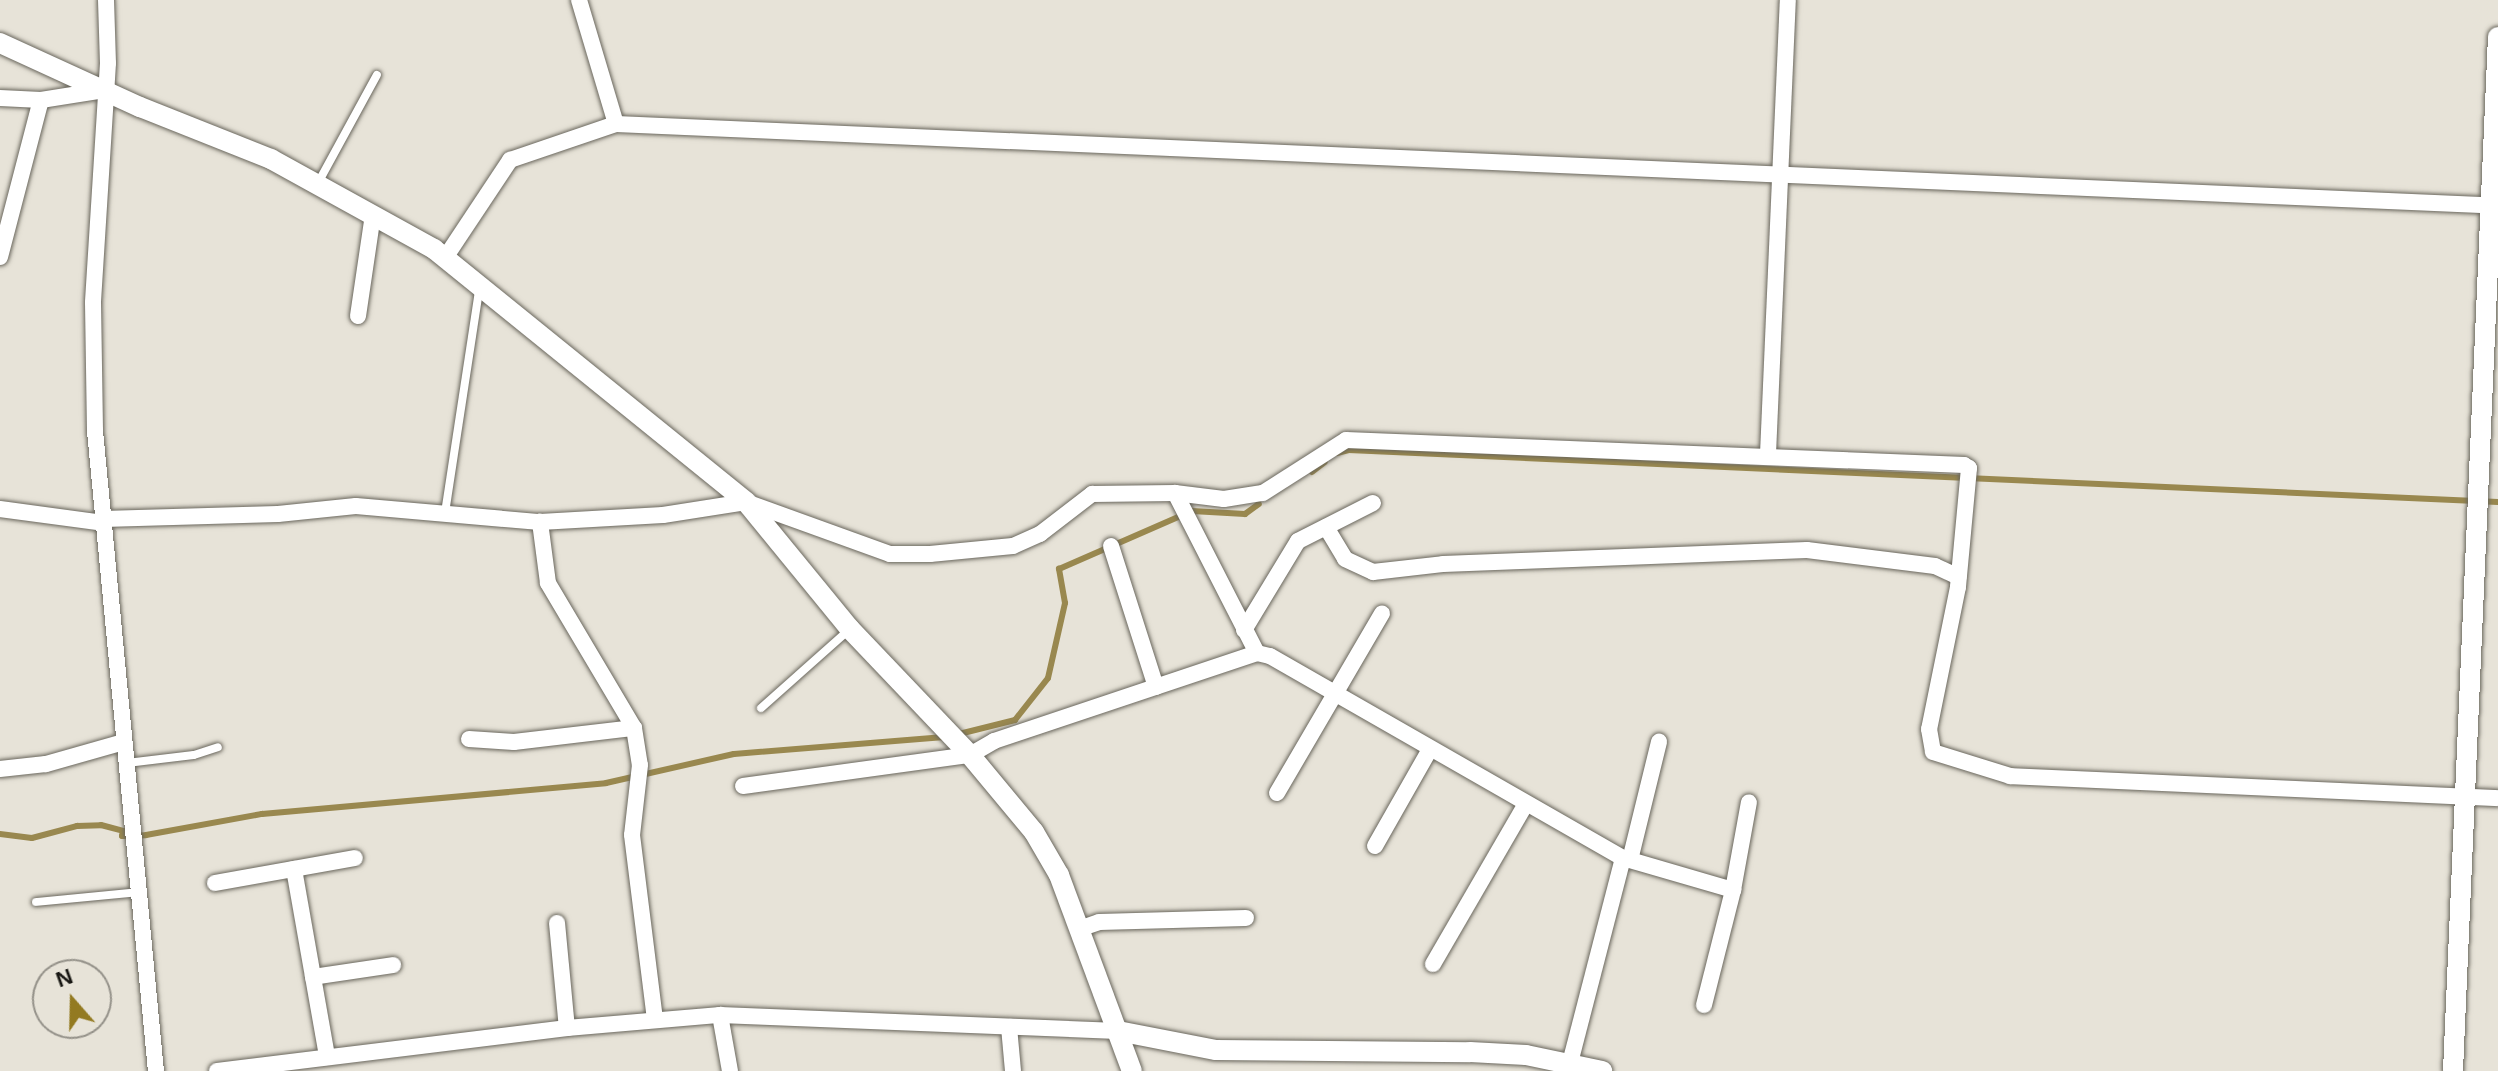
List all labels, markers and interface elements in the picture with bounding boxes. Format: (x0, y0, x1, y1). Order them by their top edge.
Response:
north arrow (32, 959, 112, 1039)
text: N (53, 963, 76, 992)

